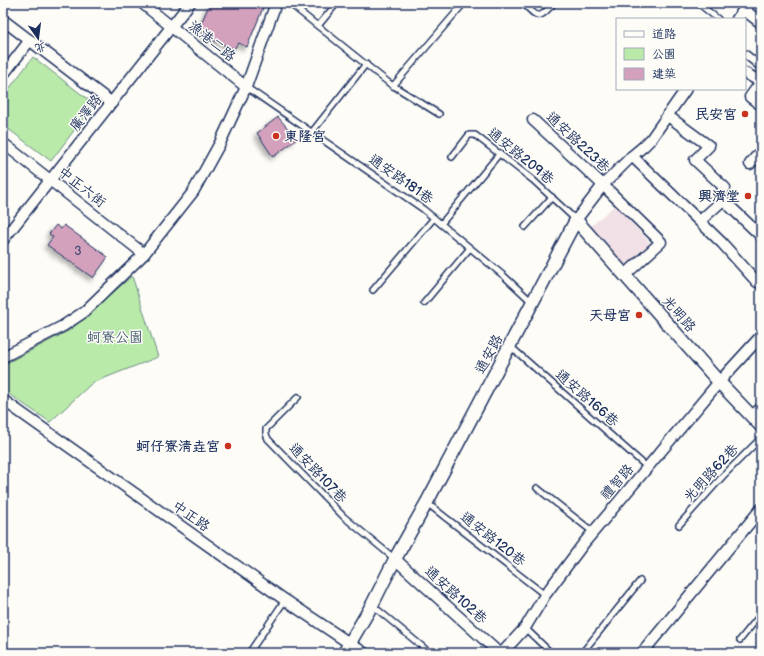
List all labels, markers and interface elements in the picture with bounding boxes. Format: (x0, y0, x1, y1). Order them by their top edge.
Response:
street label: 漁港二路 (185, 17, 239, 65)
north arrow (18, 18, 58, 58)
legend (616, 18, 746, 90)
text: 道路 (652, 27, 676, 42)
text: 北 (33, 40, 47, 55)
text: 公園 (652, 47, 676, 62)
text: 建築 (652, 67, 676, 82)
street label: 廣澤路 (66, 91, 106, 135)
place label: 民安宮 (695, 106, 737, 123)
street label: 通安路223巷 (543, 108, 614, 176)
marker: 民安宮 (740, 109, 750, 119)
street label: 通安路209巷 (484, 124, 558, 189)
place label: 東隆宮 (284, 128, 326, 145)
marker: 東隆宮 (271, 131, 281, 141)
street label: 通安路181巷 (365, 151, 437, 208)
street label: 中正六街 (55, 163, 109, 211)
place label: 興濟堂 (698, 188, 740, 205)
marker: 興濟堂 (743, 191, 753, 201)
house number: 3 (74, 244, 82, 259)
street label: 光明路 (659, 293, 699, 335)
place label: 天母宮 (589, 307, 631, 324)
marker: 天母宮 (634, 310, 644, 320)
park label: 蚵寮公園 (87, 329, 143, 346)
street label: 通安路 (472, 331, 506, 377)
street label: 通安路166巷 (552, 366, 623, 431)
place label: 蚵仔寮清垚宮 (136, 438, 220, 455)
street label: 通安路107巷 (285, 440, 351, 507)
street label: 光明路62巷 (680, 440, 743, 505)
marker: 蚵仔寮清垚宮 (223, 441, 233, 451)
street label: 禮智路 (597, 461, 637, 503)
street label: 中正路 (169, 497, 213, 535)
street label: 通安路120巷 (457, 508, 530, 570)
street label: 通安路102巷 (421, 563, 491, 628)

